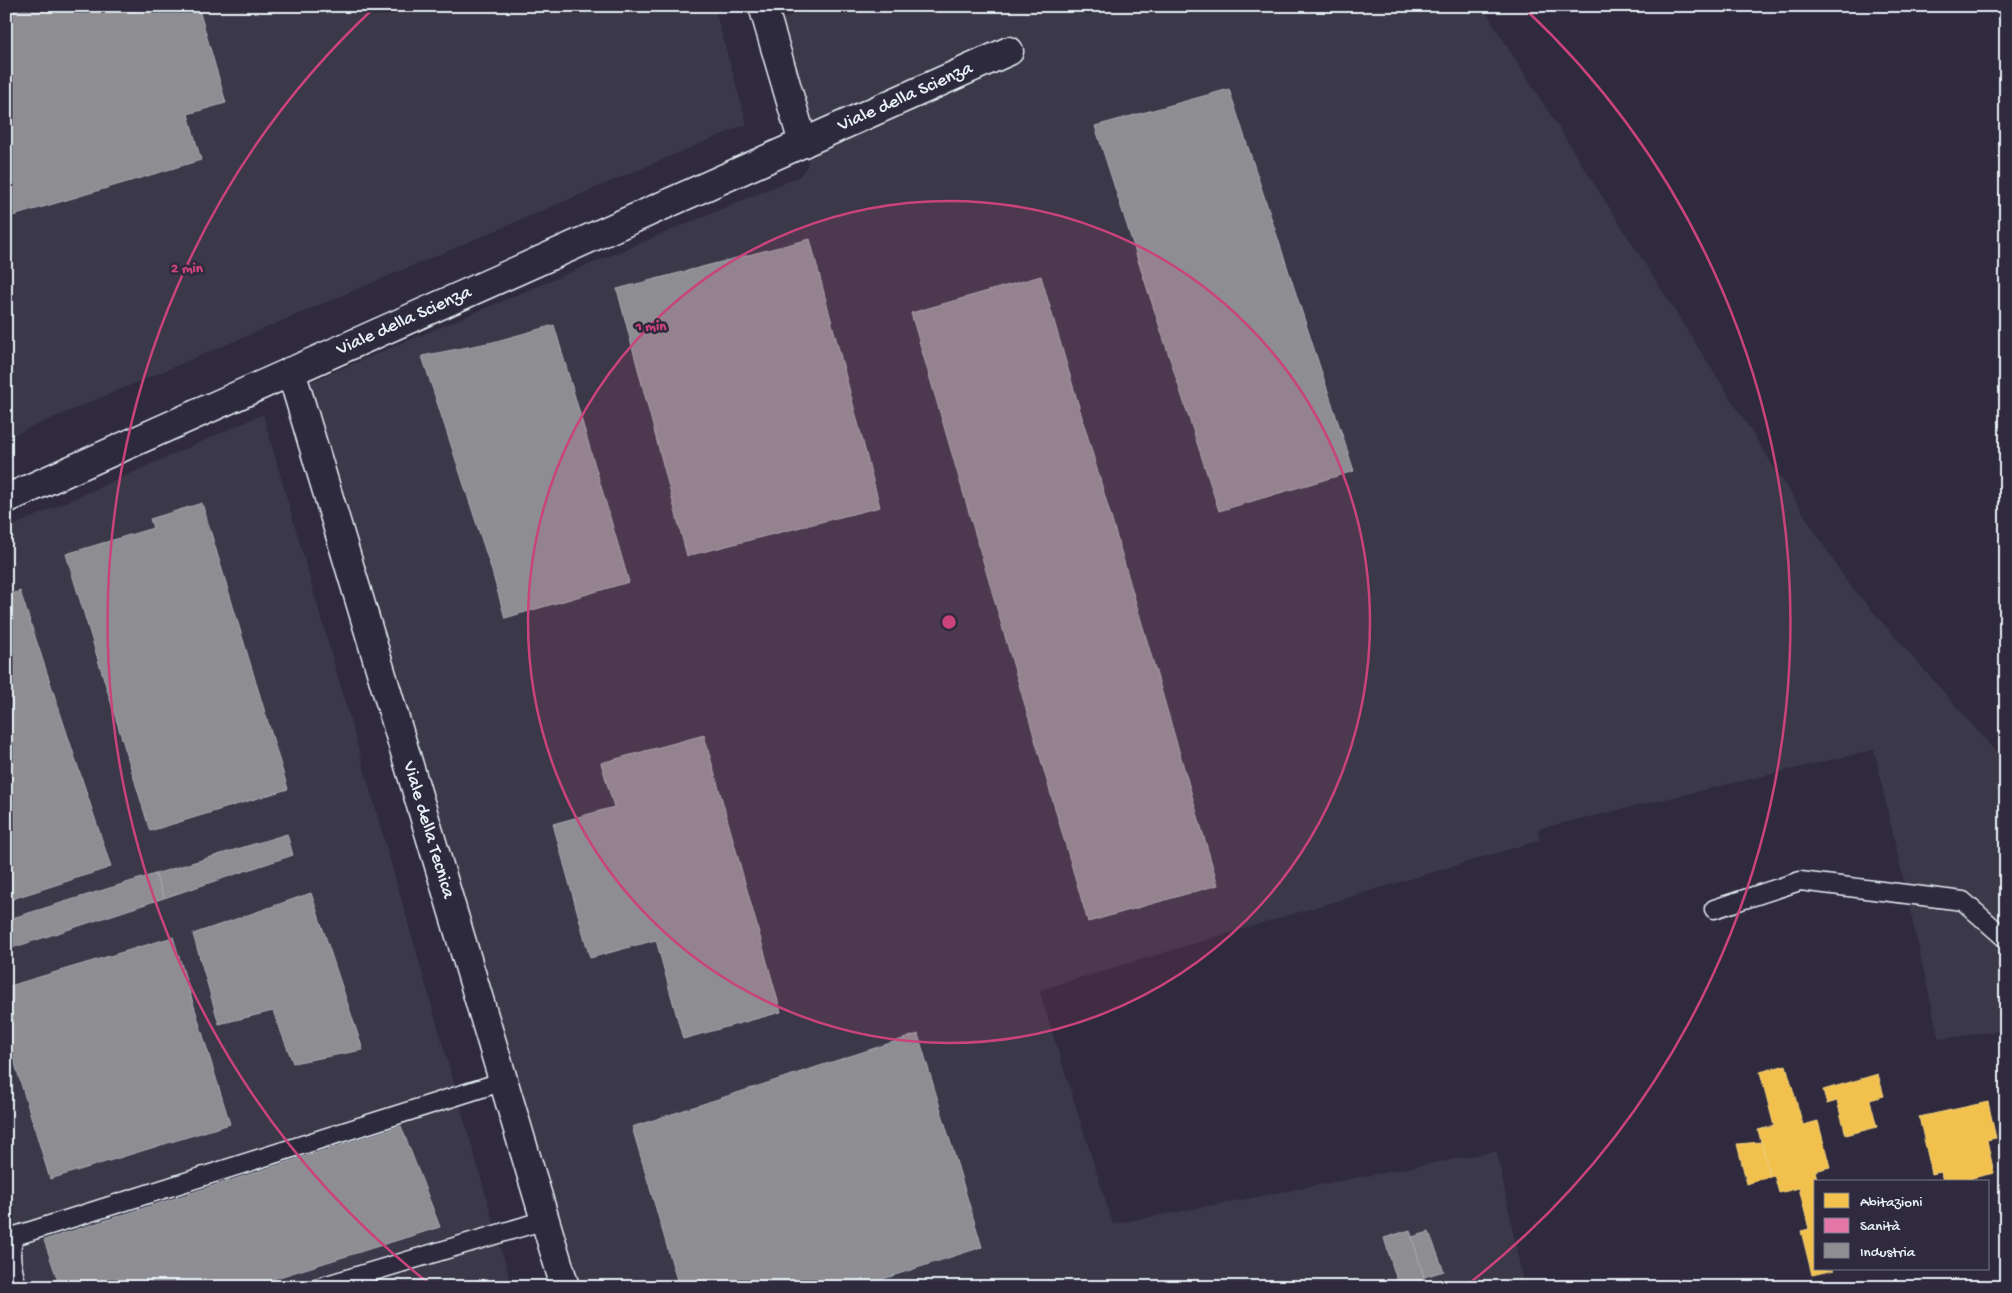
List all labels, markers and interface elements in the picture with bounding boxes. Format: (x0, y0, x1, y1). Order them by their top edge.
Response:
street label: Viale della Scienza (833, 57, 978, 138)
text: 2 min (171, 260, 204, 278)
street label: Viale della Scienza (332, 280, 476, 362)
text: 1 min (635, 318, 667, 336)
centre of rings (940, 613, 958, 631)
street label: Viale della Tecnica (397, 758, 460, 903)
legend (1814, 1180, 1990, 1270)
text: Abitazioni (1860, 1194, 1923, 1212)
text: Sanità (1860, 1218, 1901, 1236)
text: Industria (1860, 1244, 1916, 1262)

